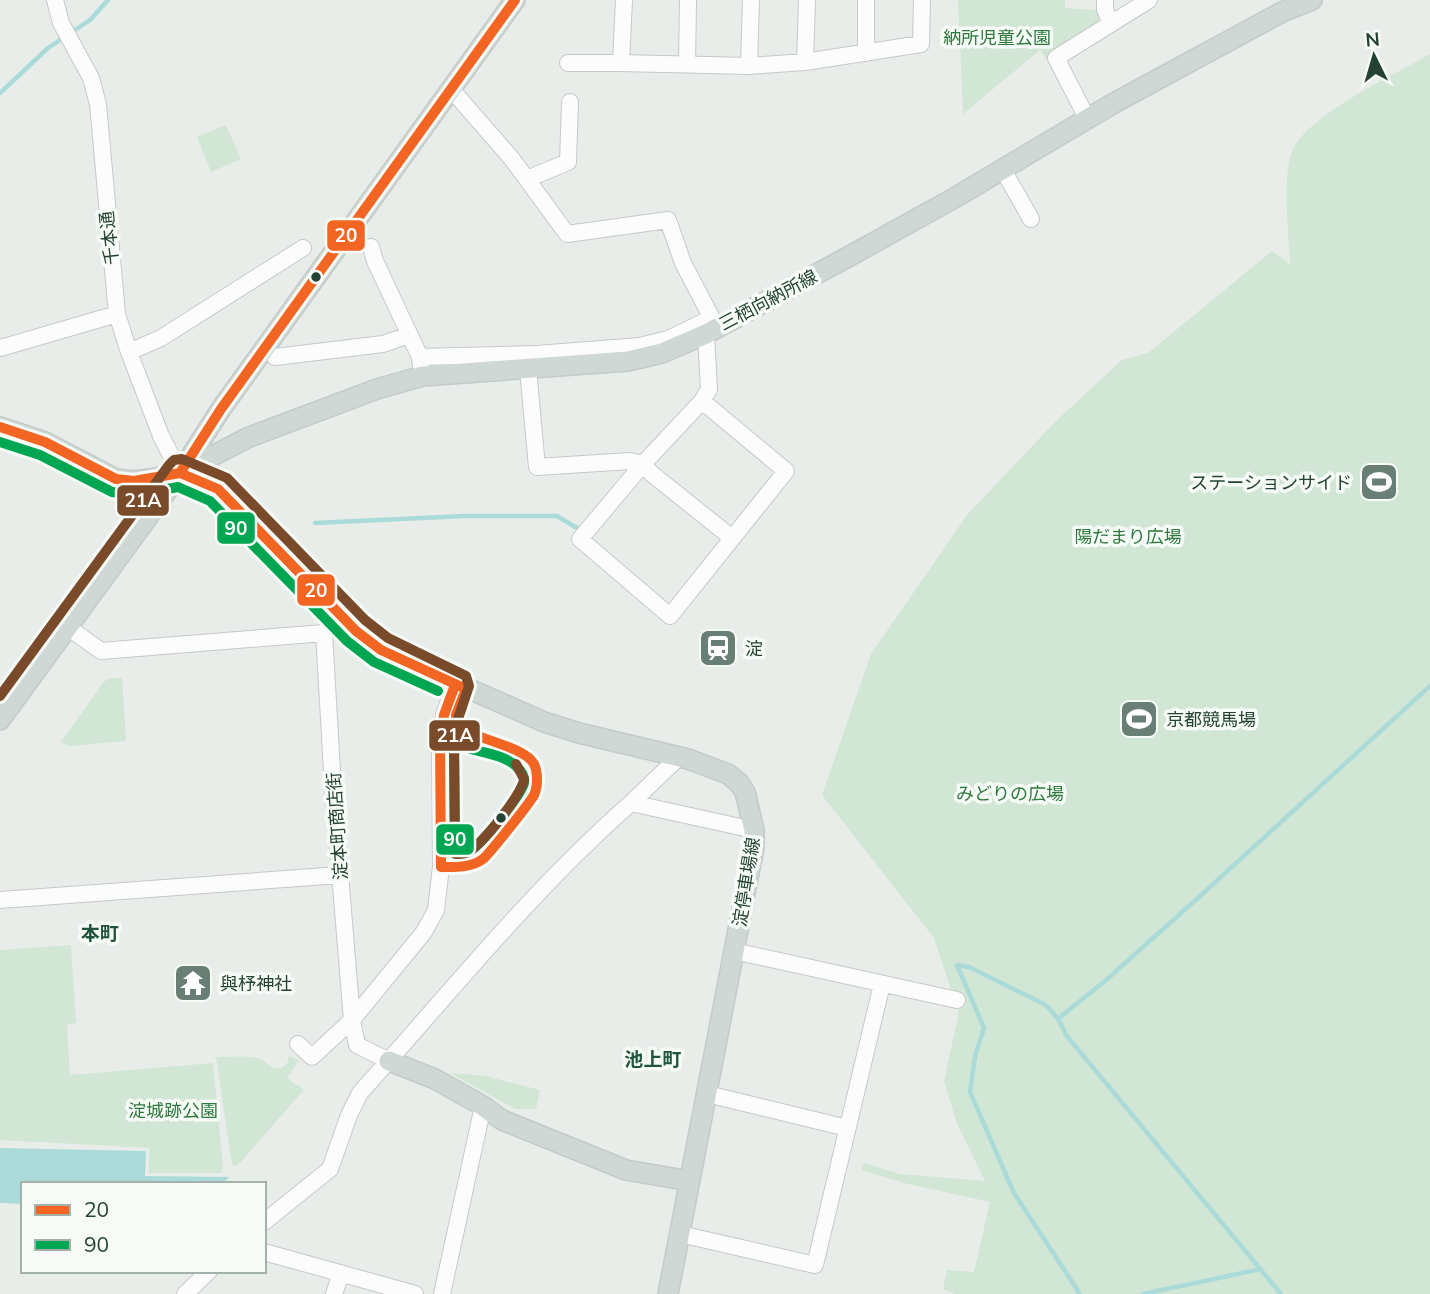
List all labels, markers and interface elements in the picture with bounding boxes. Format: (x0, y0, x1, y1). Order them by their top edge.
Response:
north arrow (1339, 21, 1409, 91)
park label: 納所児童公園 (943, 26, 1051, 49)
text: N (1364, 26, 1381, 52)
street label: 千本通 (95, 210, 123, 266)
line badge: 20 (326, 219, 366, 252)
text: 20 (335, 223, 357, 247)
street label: 三栖向納所線 (715, 264, 821, 336)
unlabelled marker (309, 270, 323, 284)
sports icon: ステーションサイド (1358, 461, 1400, 503)
place label: ステーションサイド (1190, 471, 1352, 494)
line badge: 21A (116, 484, 170, 517)
text: 21A (124, 488, 162, 512)
line badge: 90 (216, 511, 256, 545)
text: 90 (225, 516, 247, 540)
park label: 陽だまり広場 (1074, 525, 1182, 548)
line badge: 20 (296, 573, 336, 607)
text: 20 (305, 578, 327, 602)
station icon: 淀 (697, 627, 739, 669)
place label: 淀 (745, 637, 763, 660)
sports icon: 京都競馬場 (1118, 698, 1160, 740)
place label: 京都競馬場 (1166, 708, 1256, 731)
line badge: 21A (428, 719, 481, 752)
text: 21A (436, 723, 474, 747)
street label: 淀本町商店街 (322, 771, 352, 881)
park label: みどりの広場 (956, 782, 1064, 805)
unlabelled marker (494, 811, 508, 825)
line badge: 90 (435, 823, 475, 856)
text: 90 (444, 827, 466, 851)
street label: 淀停車場線 (728, 836, 764, 928)
district label: 本町 (81, 921, 119, 945)
temple icon: 與杼神社 (172, 962, 214, 1004)
place label: 與杼神社 (220, 972, 292, 995)
district label: 池上町 (624, 1047, 682, 1071)
park label: 淀城跡公園 (128, 1099, 218, 1122)
legend (21, 1182, 266, 1273)
text: 20 (84, 1196, 109, 1222)
text: 90 (84, 1231, 109, 1257)

